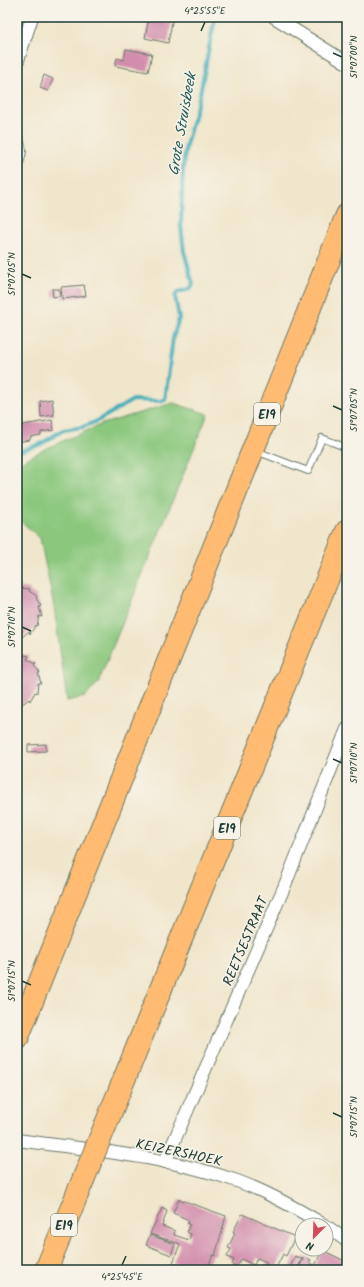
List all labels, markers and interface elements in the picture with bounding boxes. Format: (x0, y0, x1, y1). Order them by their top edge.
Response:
text: 4°25'55"E (184, 3, 227, 19)
text: 51°07'00"N (346, 35, 362, 79)
water label: Grote Struisbeek (162, 69, 204, 177)
text: 51°07'05"N (4, 252, 20, 296)
text: 51°07'05"N (346, 388, 362, 432)
road number: E19 (254, 403, 280, 425)
text: 51°07'10"N (4, 606, 20, 648)
text: 51°07'10"N (346, 742, 362, 784)
road number: E19 (214, 817, 240, 839)
street label: REETSESTRAAT (217, 892, 275, 990)
text: 51°07'15"N (4, 960, 20, 1002)
text: 51°07'15"N (346, 1096, 362, 1138)
street label: KEIZERSHOEK (134, 1133, 225, 1173)
road number: E19 (51, 1214, 77, 1236)
north arrow (294, 1217, 334, 1257)
text: N (304, 1236, 317, 1255)
text: 4°25'45"E (101, 1269, 144, 1285)

